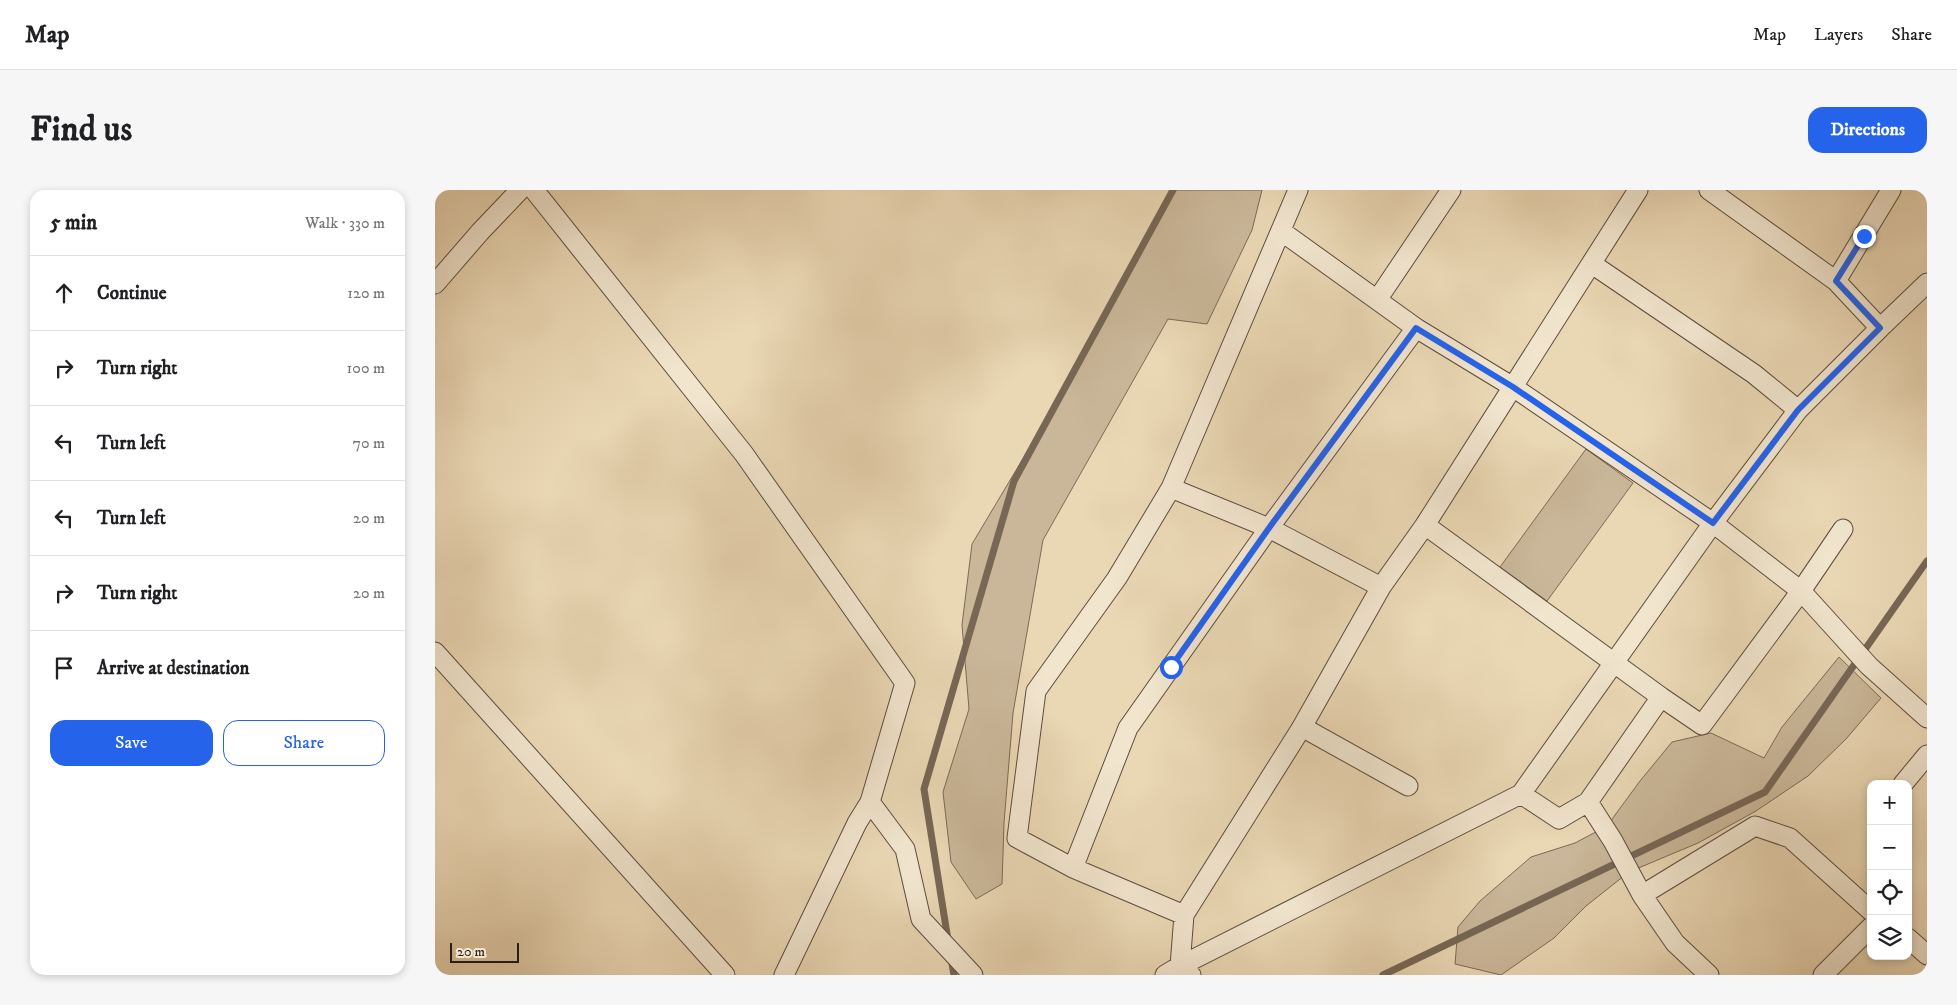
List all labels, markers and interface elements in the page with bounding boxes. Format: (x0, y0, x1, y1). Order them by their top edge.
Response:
text: Map (25, 20, 69, 50)
text: Map (1753, 24, 1786, 46)
text: Layers (1814, 24, 1863, 46)
text: Share (1891, 24, 1932, 46)
button: Directions (1808, 107, 1927, 153)
text: Find us (30, 108, 132, 152)
text: 5 min (50, 210, 97, 236)
text: Walk · 330 m (305, 213, 385, 233)
route end (1853, 225, 1876, 248)
icon: ahead (50, 279, 78, 307)
text: Continue (97, 282, 167, 305)
text: 120 m (347, 283, 385, 303)
icon: right (50, 354, 78, 382)
text: Turn right (97, 357, 177, 380)
text: 100 m (347, 358, 385, 378)
icon: left (50, 429, 78, 457)
text: Turn left (97, 432, 166, 455)
text: 70 m (353, 433, 385, 453)
icon: left (50, 504, 78, 532)
text: Turn left (97, 507, 166, 530)
text: 20 m (353, 508, 385, 528)
icon: right (50, 579, 78, 607)
text: Turn right (97, 582, 177, 605)
text: 20 m (353, 583, 385, 603)
icon: arrive (50, 654, 78, 682)
route start (1160, 656, 1183, 679)
text: Arrive at destination (97, 657, 249, 680)
button: Save (50, 720, 213, 766)
button: Share (223, 720, 385, 766)
map controls (1867, 780, 1912, 960)
button: + (1867, 780, 1912, 825)
button: − (1867, 825, 1912, 870)
button: locate (1867, 870, 1912, 915)
button: layers (1867, 915, 1912, 960)
scale bar (450, 940, 519, 963)
text: 20 m (457, 943, 485, 961)

